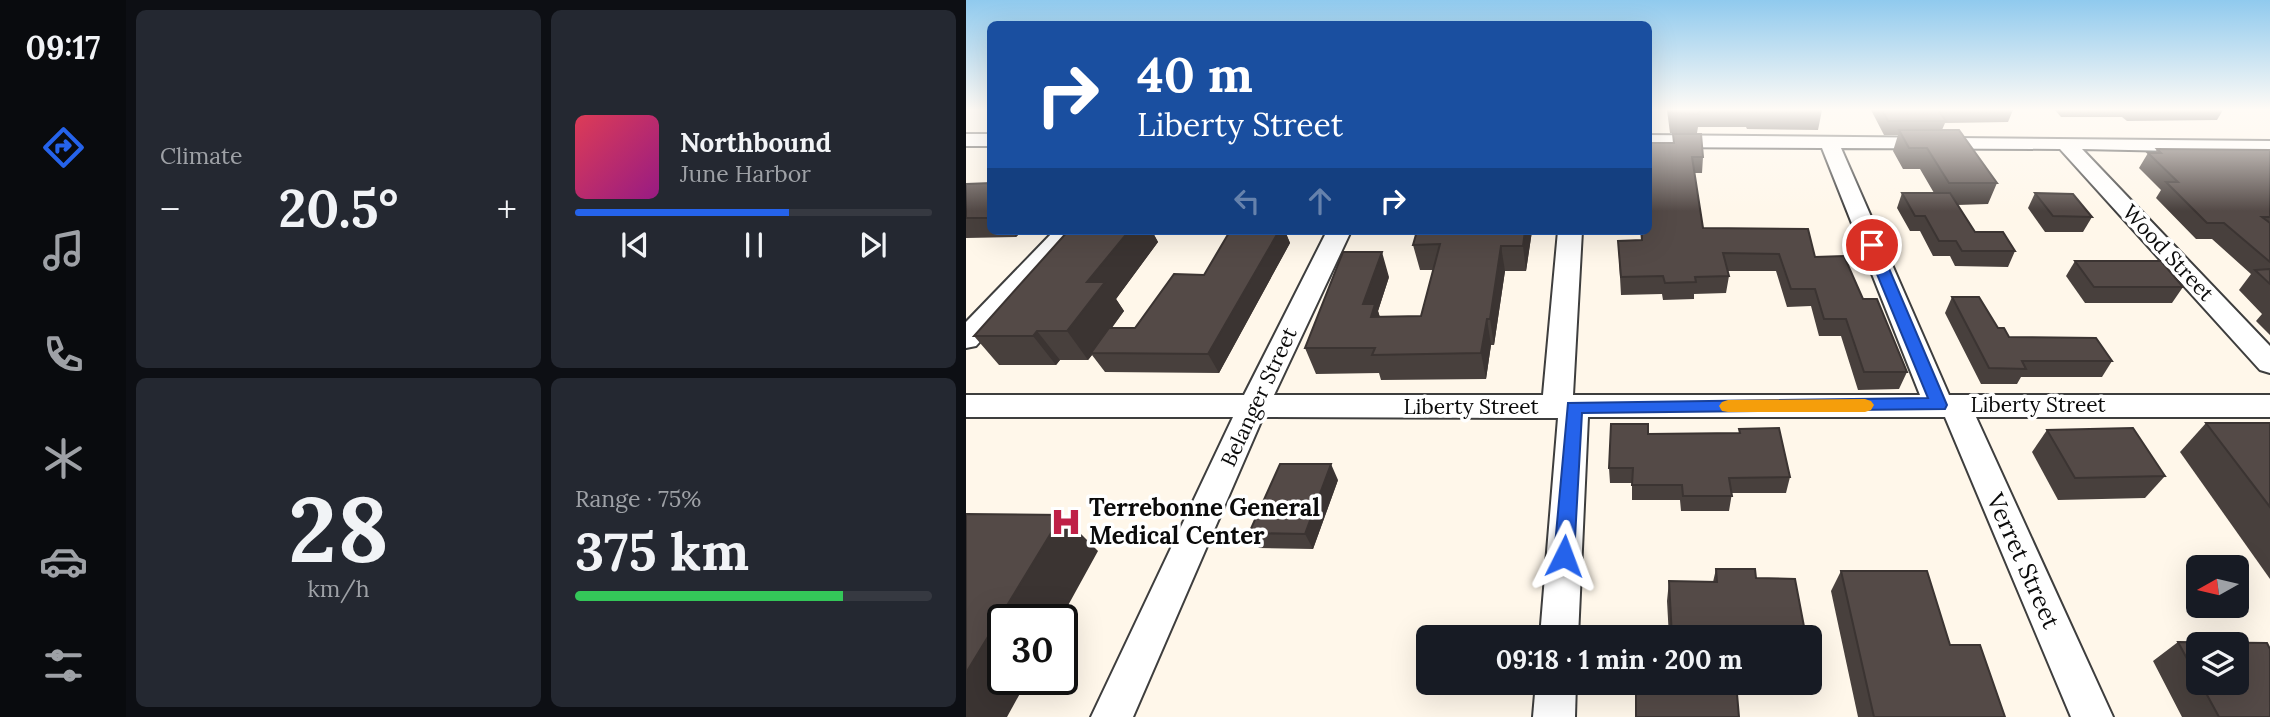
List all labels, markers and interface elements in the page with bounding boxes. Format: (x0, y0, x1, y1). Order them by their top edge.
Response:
text: 09:17 (26, 27, 100, 68)
text: 40 m (1137, 43, 1253, 105)
icon: right (1022, 49, 1113, 140)
text: Liberty Street (1137, 104, 1343, 145)
icon: directions (39, 123, 88, 172)
text: Northbound (680, 126, 831, 159)
text: Climate (160, 141, 242, 170)
text: June Harbor (680, 159, 811, 188)
text: 20.5° (279, 175, 398, 241)
icon: left (1228, 182, 1266, 220)
icon: ahead (1301, 182, 1339, 220)
icon: right (1374, 182, 1412, 220)
text: − (160, 185, 180, 233)
text: + (497, 185, 517, 233)
street label: Wood Street (2117, 199, 2221, 307)
pin (1842, 215, 1902, 275)
icon: music (39, 226, 88, 275)
icon: previous (616, 226, 654, 264)
icon: pause (735, 226, 773, 264)
icon: next (854, 226, 892, 264)
icon: arrive (1853, 226, 1891, 264)
street label: Belanger Street (1214, 322, 1303, 471)
icon: phone (39, 330, 88, 379)
street label: Liberty Street (1970, 391, 2106, 418)
street label: Liberty Street (1403, 393, 1539, 420)
icon: climate (39, 434, 88, 483)
text: 28 (288, 470, 389, 587)
text: Range · 75% (575, 484, 701, 513)
street label: Verret Street (1979, 487, 2067, 634)
place label: Terrebonne General Medical Center (1089, 492, 1320, 551)
hospital icon: Terrebonne General Medical Center (1049, 505, 1083, 539)
text: 375 km (575, 518, 749, 584)
position arrow (1527, 519, 1601, 593)
icon: car (39, 537, 88, 586)
north arrow (2186, 555, 2249, 618)
map controls (2186, 555, 2249, 695)
text: km/h (307, 574, 370, 603)
speed limit sign: 30 (987, 604, 1078, 695)
button: layers (2186, 632, 2249, 695)
icon: filters (39, 641, 88, 690)
text: 09:18 · 1 min · 200 m (1496, 643, 1742, 676)

